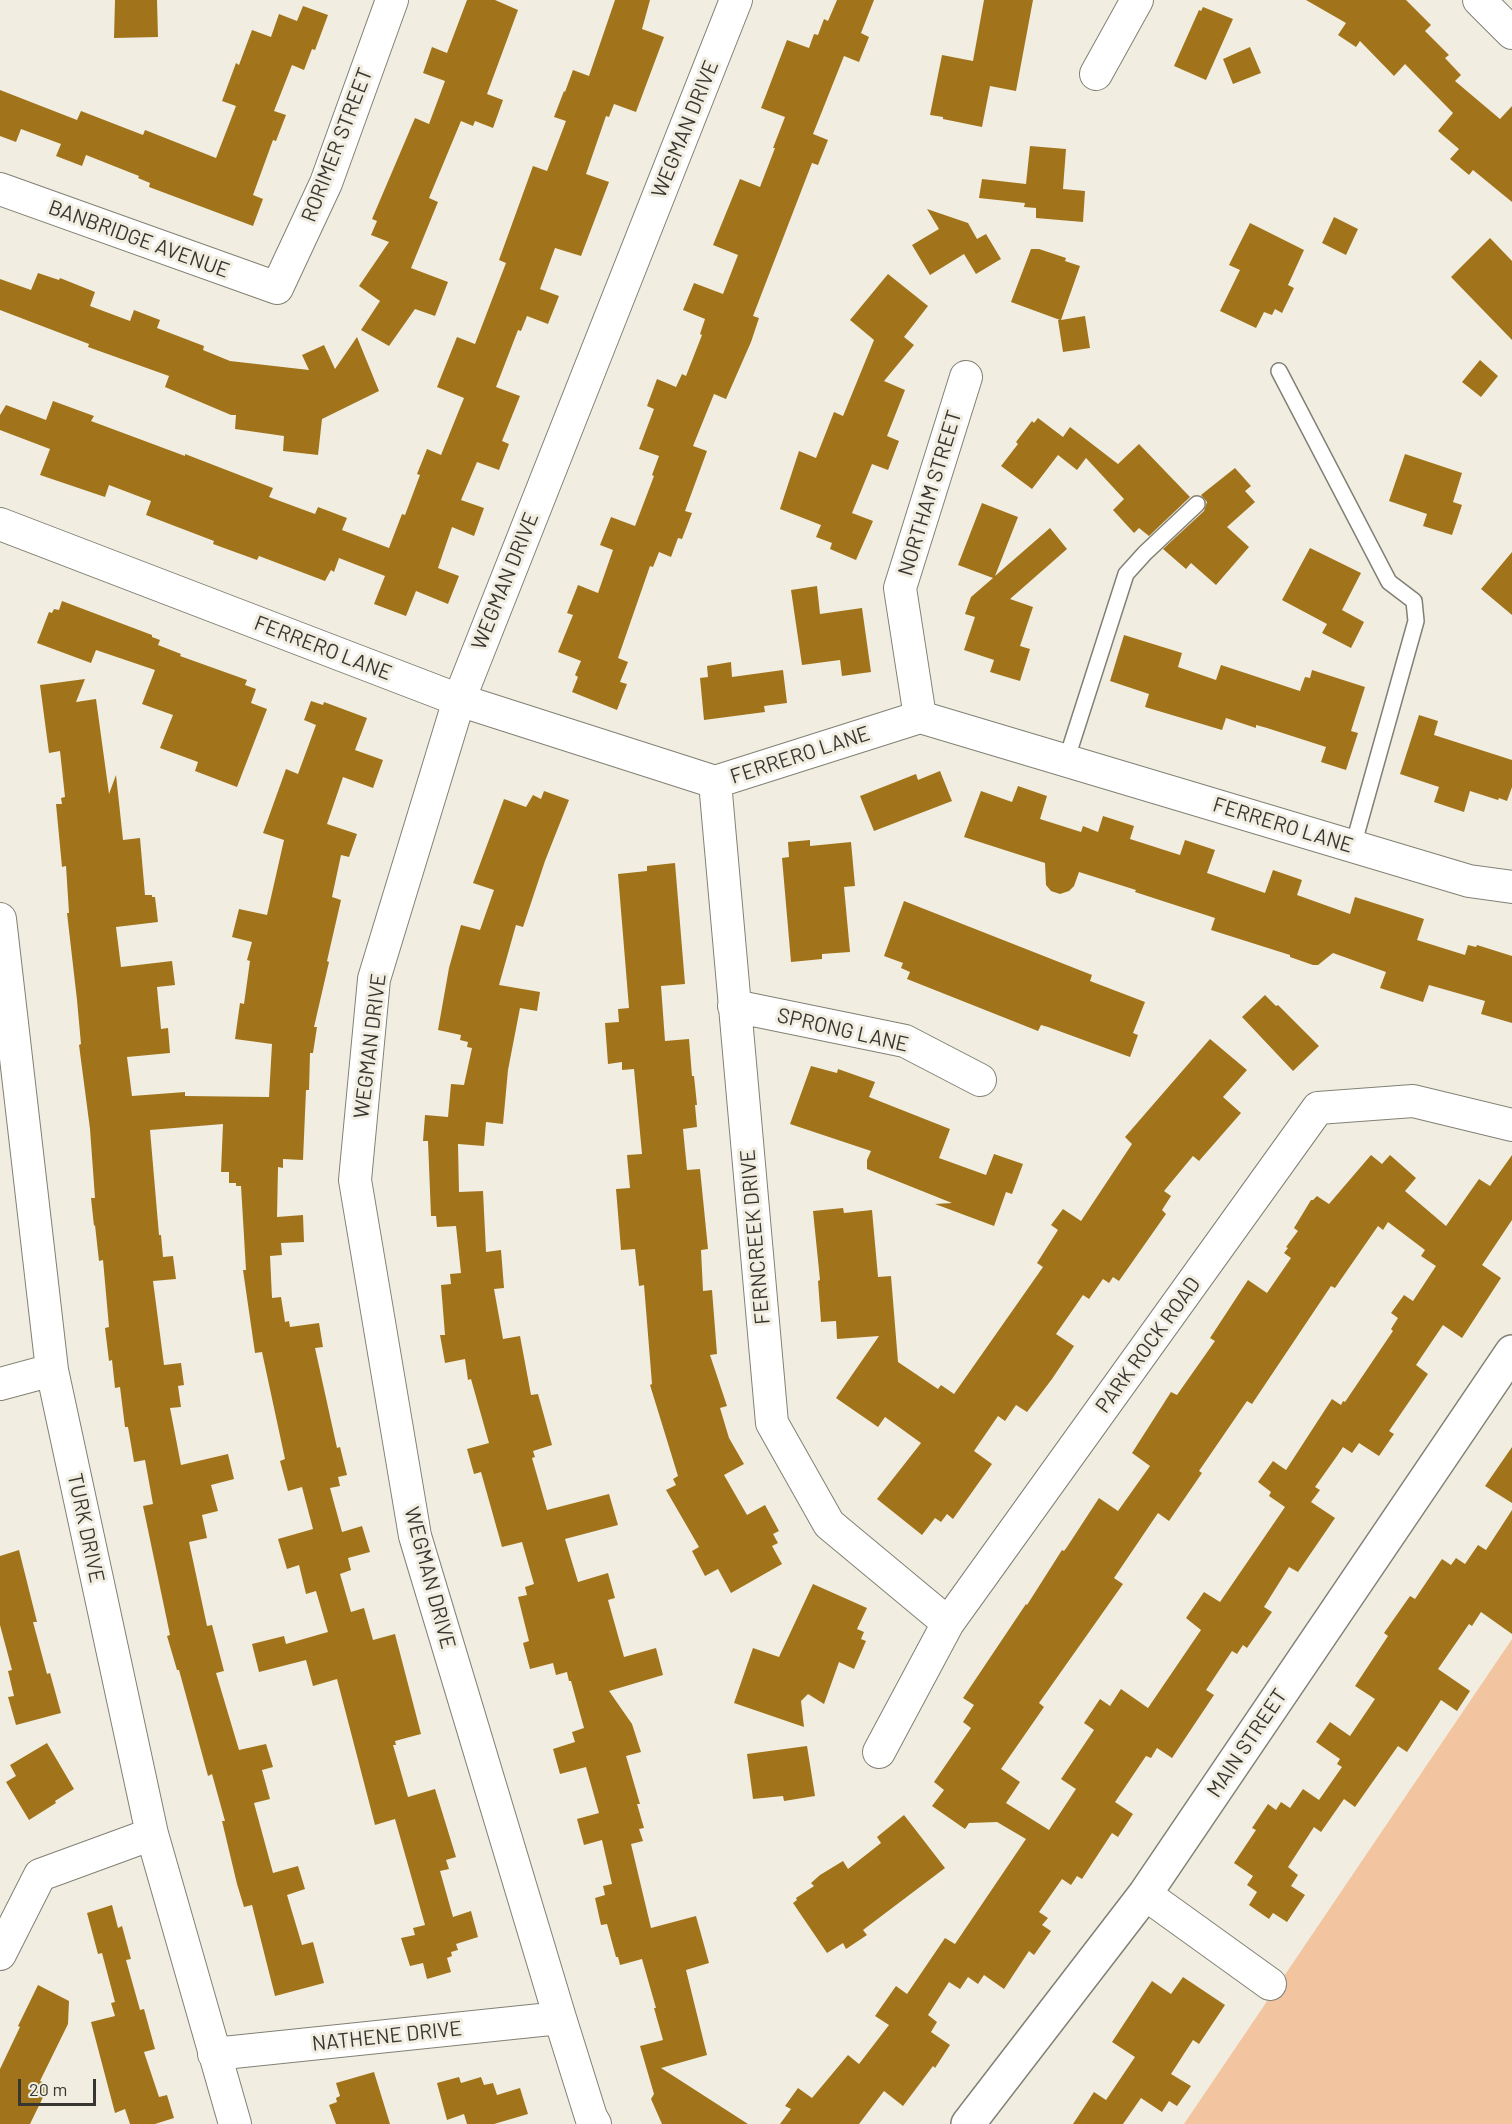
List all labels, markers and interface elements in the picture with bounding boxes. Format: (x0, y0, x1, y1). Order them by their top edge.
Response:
street label: WEGMAN DRIVE (646, 57, 724, 201)
street label: RORIMER STREET (296, 64, 378, 226)
street label: BANBRIDGE AVENUE (45, 195, 233, 283)
street label: NORTHAM STREET (893, 407, 967, 579)
street label: WEGMAN DRIVE (466, 509, 544, 653)
street label: FERRERO LANE (251, 610, 395, 686)
street label: FERRERO LANE (727, 721, 873, 789)
street label: FERRERO LANE (1210, 792, 1356, 858)
street label: WEGMAN DRIVE (349, 972, 391, 1120)
street label: SPRONG LANE (775, 1003, 911, 1057)
street label: FERNCREEK DRIVE (735, 1148, 775, 1326)
street label: PARK ROCK ROAD (1090, 1272, 1206, 1418)
street label: TURK DRIVE (62, 1471, 110, 1585)
street label: WEGMAN DRIVE (399, 1504, 461, 1652)
street label: MAIN STREET (1201, 1684, 1293, 1802)
street label: NATHENE DRIVE (311, 2016, 463, 2056)
scale bar (21, 2067, 99, 2105)
text: 20 m (29, 2078, 67, 2100)

